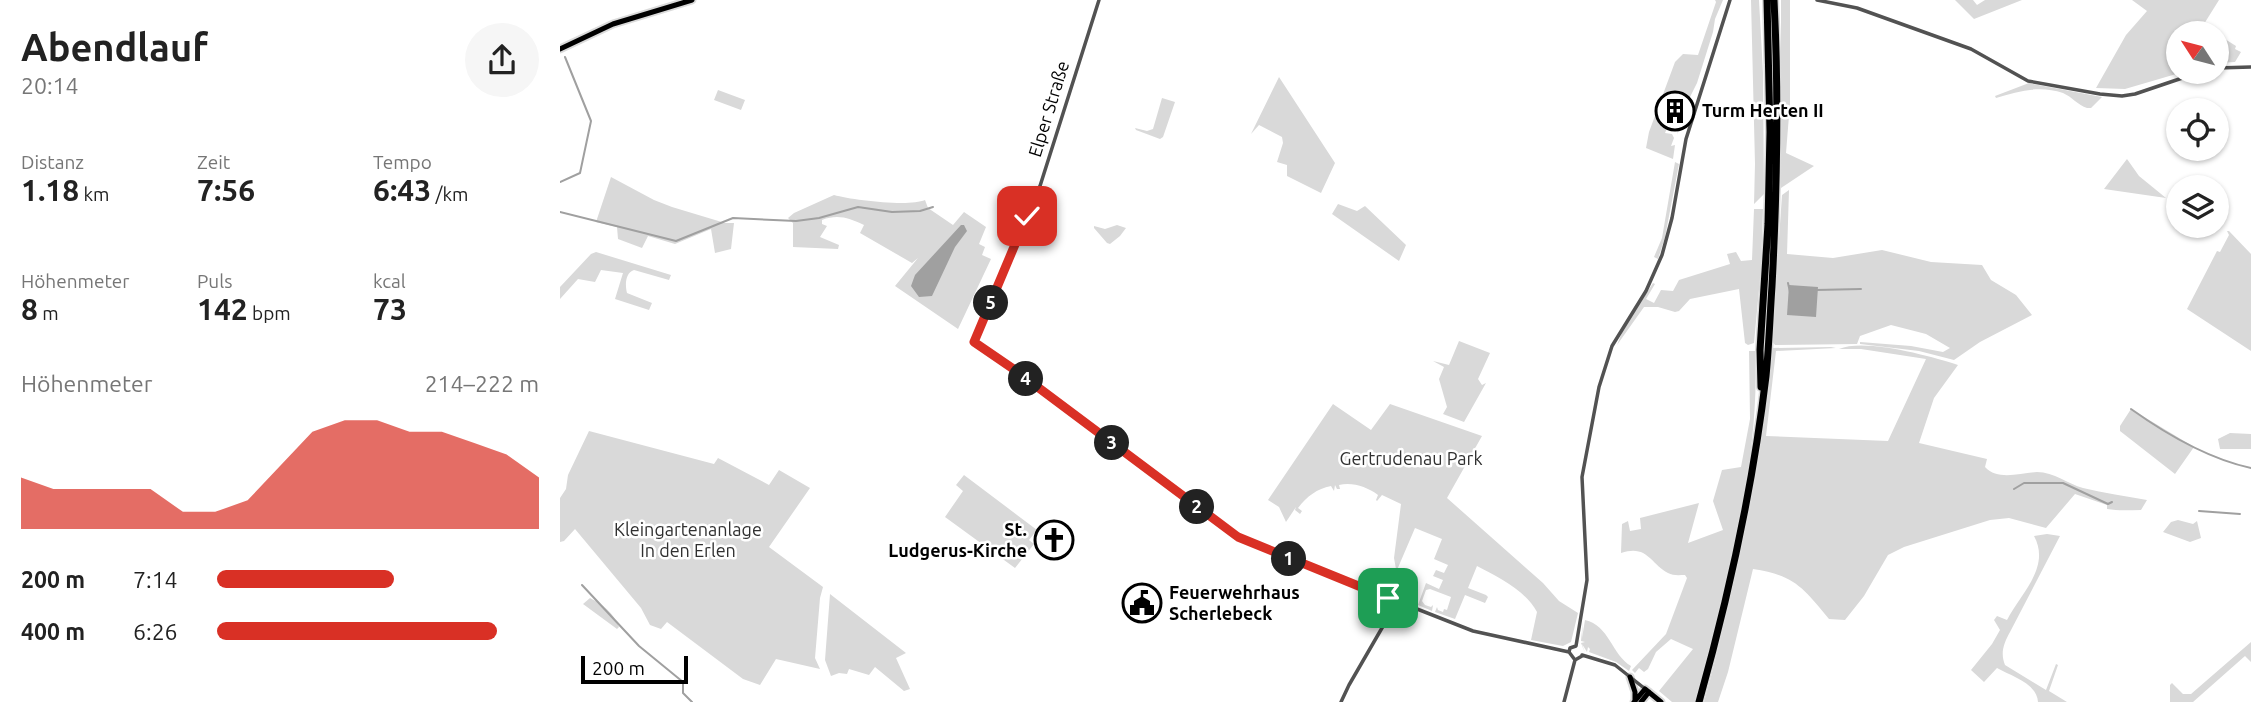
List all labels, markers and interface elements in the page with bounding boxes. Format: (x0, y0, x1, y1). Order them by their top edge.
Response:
north arrow (2166, 21, 2230, 84)
map controls (2166, 21, 2229, 238)
button: share (465, 23, 539, 97)
text: Abendlauf (21, 26, 208, 68)
street label: Elper Straße (1024, 58, 1072, 159)
text: 20:14 (21, 73, 79, 98)
building icon: Turm Herten II (1654, 90, 1696, 132)
button: locate (2166, 98, 2229, 161)
place label: Turm Herten II (1702, 100, 1824, 120)
text: Distanz (21, 151, 84, 173)
text: Zeit (197, 151, 230, 173)
text: Tempo (373, 151, 432, 173)
text: 1.18 (21, 173, 79, 207)
text: 7:56 (197, 173, 255, 207)
text: 6:43 (373, 173, 431, 207)
button: layers (2166, 175, 2229, 238)
text: km (79, 183, 109, 205)
text: /km (431, 183, 469, 205)
pin (997, 186, 1057, 246)
icon: check (1008, 197, 1046, 235)
text: Höhenmeter (21, 270, 130, 292)
text: Puls (197, 270, 232, 292)
text: kcal (373, 270, 406, 292)
pin: 5 (974, 286, 1008, 320)
text: 5 (985, 291, 996, 313)
text: 8 (21, 292, 38, 326)
text: 142 (197, 292, 248, 326)
text: 73 (373, 292, 407, 326)
text: m (38, 302, 59, 324)
text: bpm (248, 302, 291, 324)
pin: 4 (1008, 362, 1044, 396)
text: 4 (1020, 367, 1031, 389)
text: Höhenmeter (21, 371, 152, 396)
text: 214–222 m (425, 371, 539, 396)
pin: 3 (1094, 426, 1130, 460)
text: 3 (1106, 431, 1117, 453)
park label: Gertrudenau Park (1339, 448, 1483, 468)
pin: 2 (1180, 490, 1214, 524)
text: 2 (1191, 495, 1202, 517)
park label: Kleingartenanlage In den Erlen (614, 519, 762, 560)
place label: St. Ludgerus-Kirche (888, 519, 1027, 560)
church icon: St. Ludgerus-Kirche (1033, 519, 1075, 561)
pin: 1 (1272, 542, 1306, 576)
text: 1 (1283, 547, 1294, 569)
text: 200 m (21, 567, 85, 592)
text: 7:14 (133, 567, 178, 592)
pin (1358, 568, 1418, 628)
icon: arrive (1369, 579, 1407, 617)
public building icon: Feuerwehrhaus Scherlebeck (1121, 582, 1163, 624)
place label: Feuerwehrhaus Scherlebeck (1169, 582, 1300, 623)
text: 400 m (21, 619, 85, 644)
text: 6:26 (133, 619, 178, 644)
scale bar (581, 653, 688, 685)
text: 200 m (592, 657, 645, 679)

